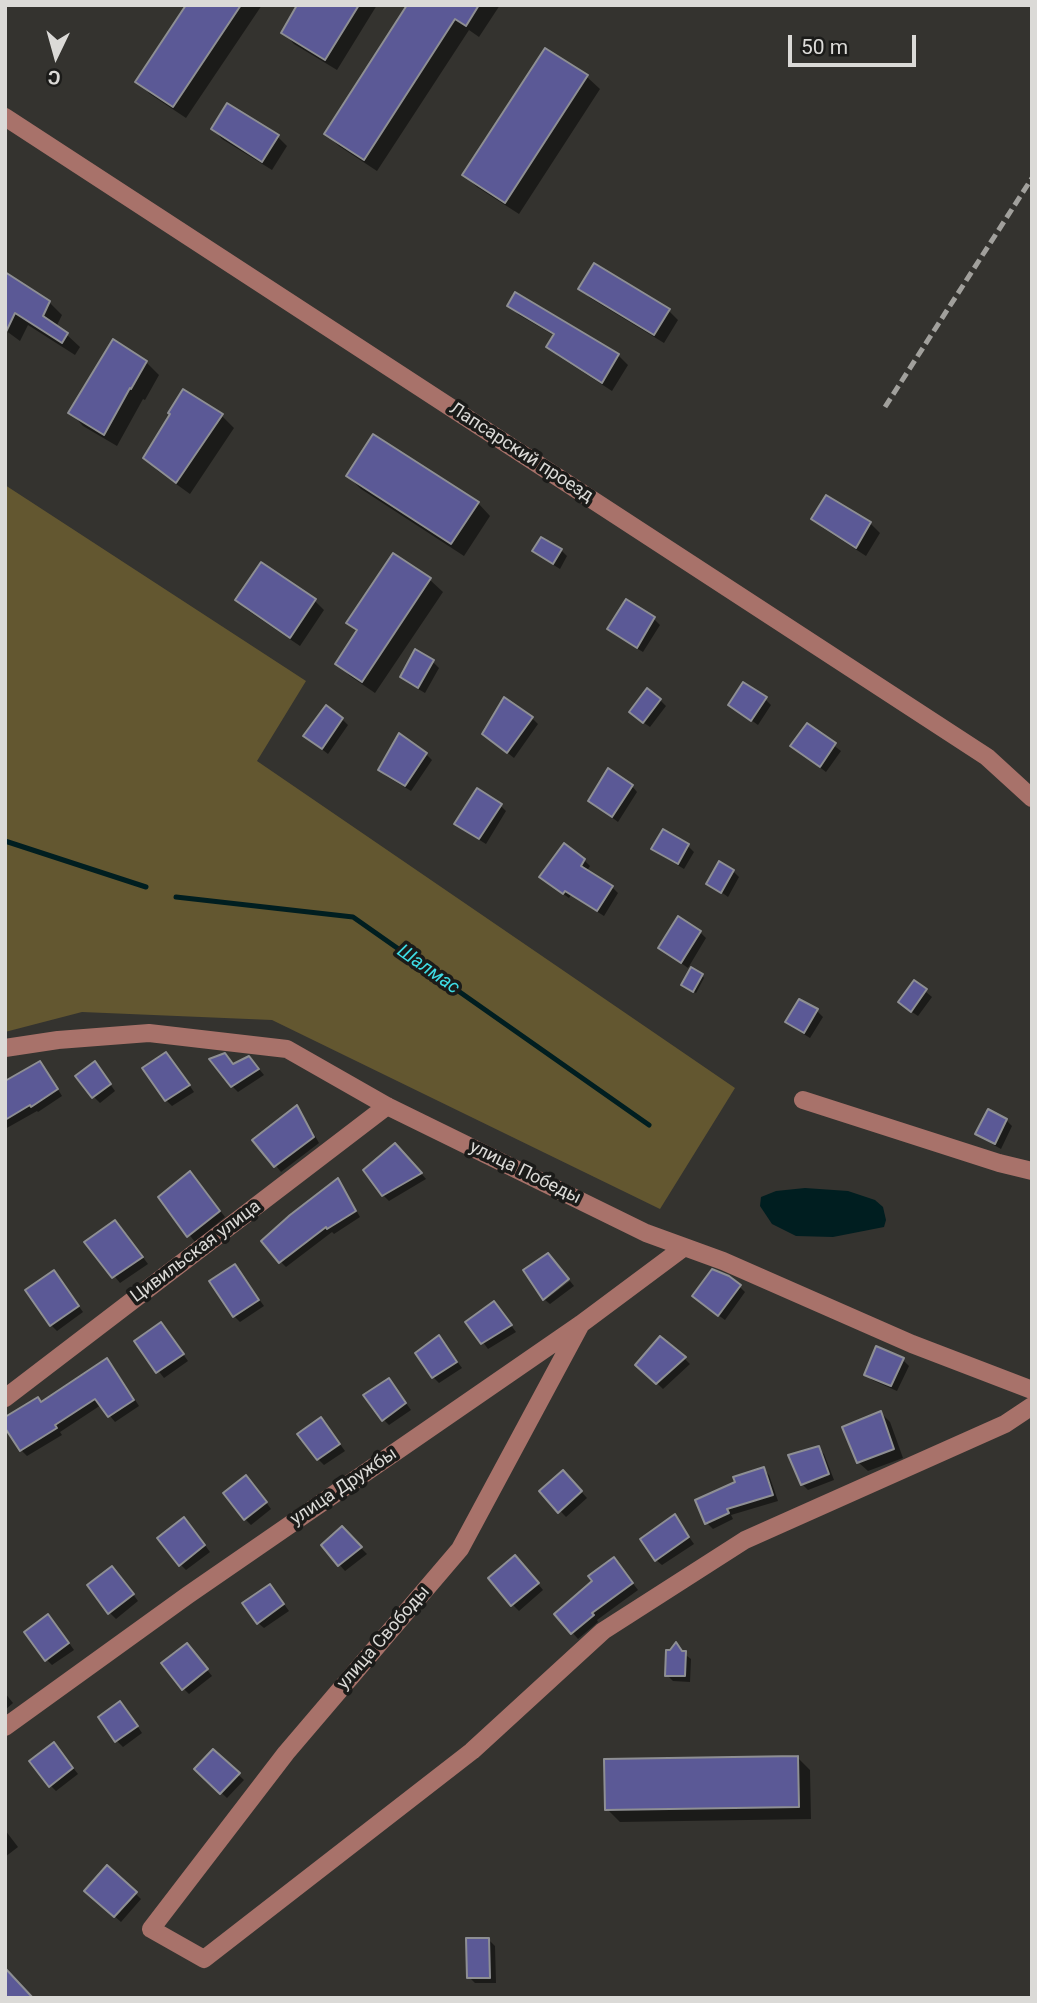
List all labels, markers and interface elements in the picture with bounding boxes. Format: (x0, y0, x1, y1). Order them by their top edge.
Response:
north arrow (21, 21, 91, 91)
scale bar (792, 21, 920, 65)
text: 50 m (801, 35, 848, 59)
text: С (47, 65, 61, 89)
street label: Лапсарский проезд (445, 398, 597, 508)
water label: Шалмас (392, 940, 464, 1000)
street label: улица Победы (466, 1137, 584, 1209)
street label: Цивильская улица (127, 1196, 265, 1308)
street label: улица Дружбы (287, 1443, 401, 1531)
street label: улица Свободы (333, 1582, 435, 1694)

